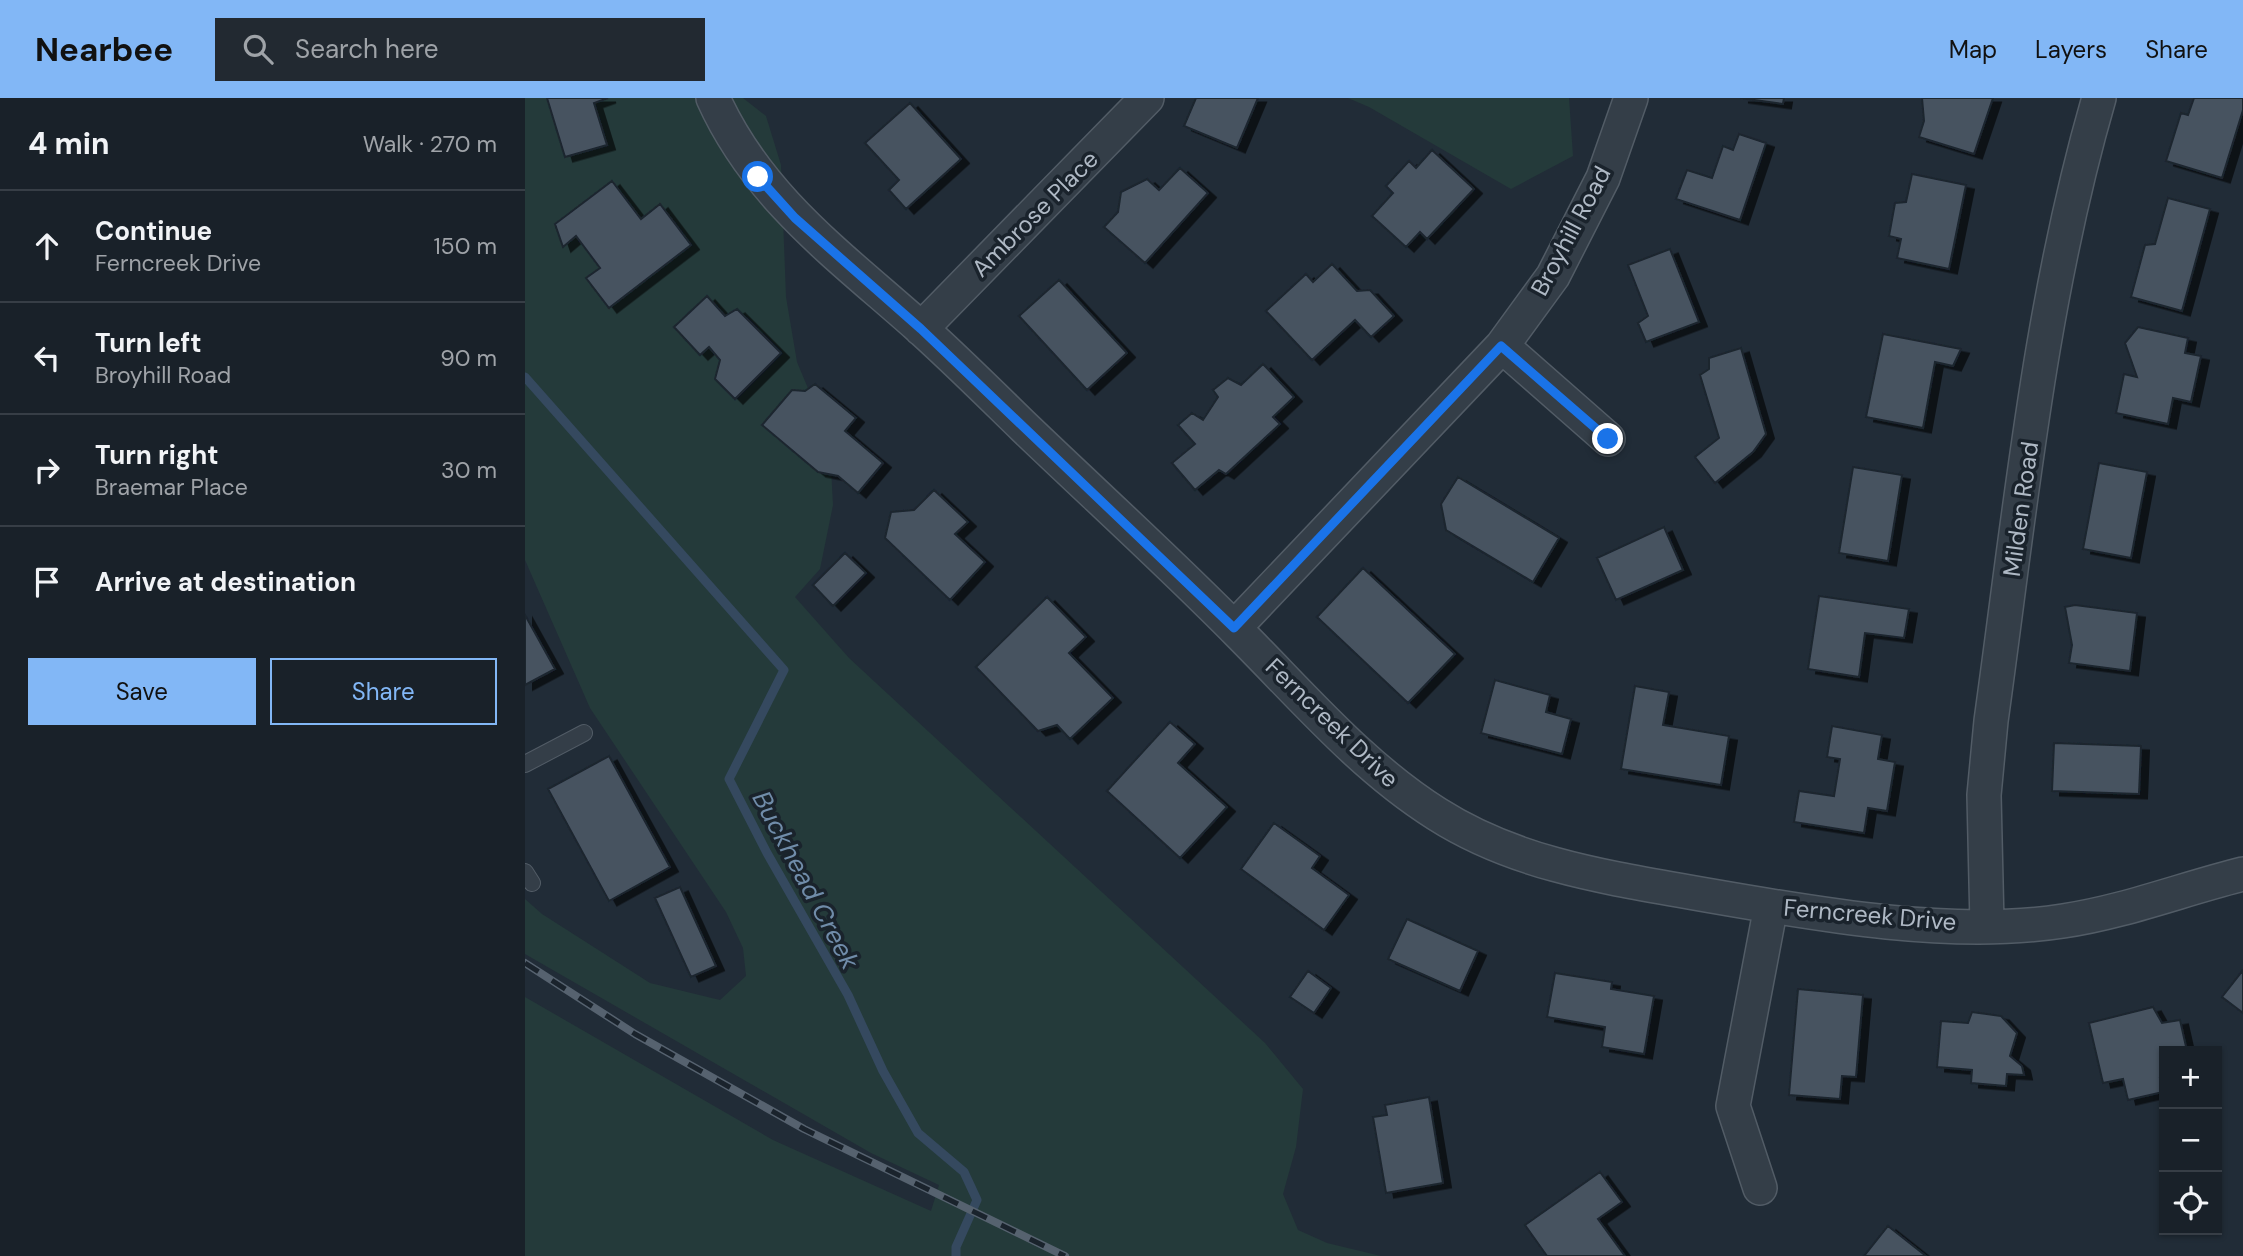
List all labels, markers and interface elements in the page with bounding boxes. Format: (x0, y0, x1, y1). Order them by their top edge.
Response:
search box (215, 18, 705, 81)
text: Nearbee (35, 28, 173, 71)
icon: search (239, 30, 277, 68)
text: Search here (295, 32, 439, 66)
text: Map (1949, 34, 1997, 65)
text: Layers (2035, 34, 2107, 65)
text: Share (2145, 34, 2208, 65)
text: 4 min (28, 124, 110, 163)
text: Walk · 270 m (363, 129, 497, 159)
street label: Ambrose Place (965, 144, 1105, 284)
route start (742, 161, 773, 192)
street label: Broyhill Road (1524, 161, 1618, 301)
text: Continue (95, 214, 212, 248)
icon: ahead (28, 227, 66, 265)
text: 150 m (433, 231, 497, 261)
text: Ferncreek Drive (95, 248, 261, 278)
text: Turn left (95, 326, 202, 360)
icon: left (28, 339, 66, 377)
text: 90 m (440, 343, 497, 373)
text: Broyhill Road (95, 360, 231, 390)
route end (1592, 423, 1623, 454)
text: Turn right (95, 438, 219, 472)
street label: Milden Road (1996, 439, 2045, 578)
icon: right (28, 451, 66, 489)
text: 30 m (441, 455, 497, 485)
text: Braemar Place (95, 472, 248, 502)
icon: arrive (28, 563, 66, 601)
text: Arrive at destination (95, 565, 356, 599)
street label: Ferncreek Drive (1259, 651, 1405, 794)
button: Save (28, 658, 256, 725)
button: Share (270, 658, 497, 725)
water label: Buckhead Creek (745, 785, 868, 976)
street label: Ferncreek Drive (1782, 892, 1958, 937)
map controls (2159, 1046, 2222, 1235)
button: + (2159, 1046, 2222, 1109)
button: − (2159, 1109, 2222, 1172)
button: locate (2159, 1172, 2222, 1235)

